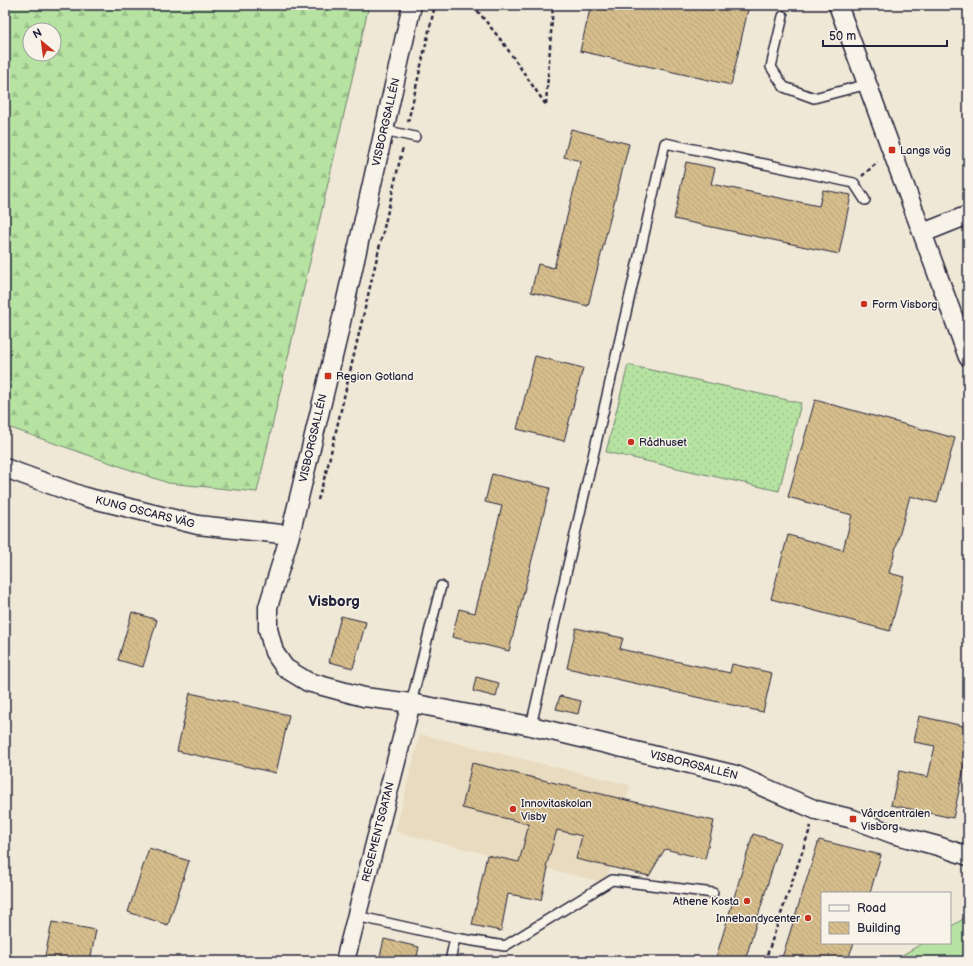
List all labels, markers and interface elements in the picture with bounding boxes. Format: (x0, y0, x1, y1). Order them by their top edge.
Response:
north arrow (22, 22, 62, 62)
scale bar (823, 22, 947, 48)
text: N (31, 26, 44, 41)
text: 50 m (829, 29, 856, 44)
street label: VISBORGSALLÉN (369, 76, 402, 167)
place label: Langs väg (900, 144, 951, 157)
marker: Langs väg (887, 145, 897, 155)
place label: Form Visborg (872, 298, 938, 311)
marker: Form Visborg (859, 299, 869, 309)
place label: Region Gotland (336, 370, 414, 383)
marker: Region Gotland (323, 371, 333, 381)
street label: VISBORGSALLÉN (296, 392, 329, 483)
place label: Rådhuset (639, 436, 687, 449)
marker: Rådhuset (626, 437, 636, 447)
street label: KUNG OSCARS VÄG (94, 492, 196, 531)
district label: Visborg (308, 592, 360, 611)
street label: VISBORGSALLÉN (649, 747, 740, 782)
street label: REGEMENTSGATAN (359, 781, 397, 883)
place label: Innovitaskolan Visby (521, 797, 592, 823)
marker: Innovitaskolan Visby (508, 804, 518, 814)
place label: Vårdcentralen Visborg (861, 807, 930, 833)
marker: Vårdcentralen Visborg (848, 814, 858, 824)
legend (821, 892, 951, 944)
place label: Athene Kosta (673, 895, 739, 908)
marker: Athene Kosta (742, 896, 752, 906)
text: Road (857, 901, 886, 916)
place label: Innebandycenter (716, 912, 801, 925)
marker: Innebandycenter (803, 913, 813, 923)
text: Building (857, 921, 901, 936)

